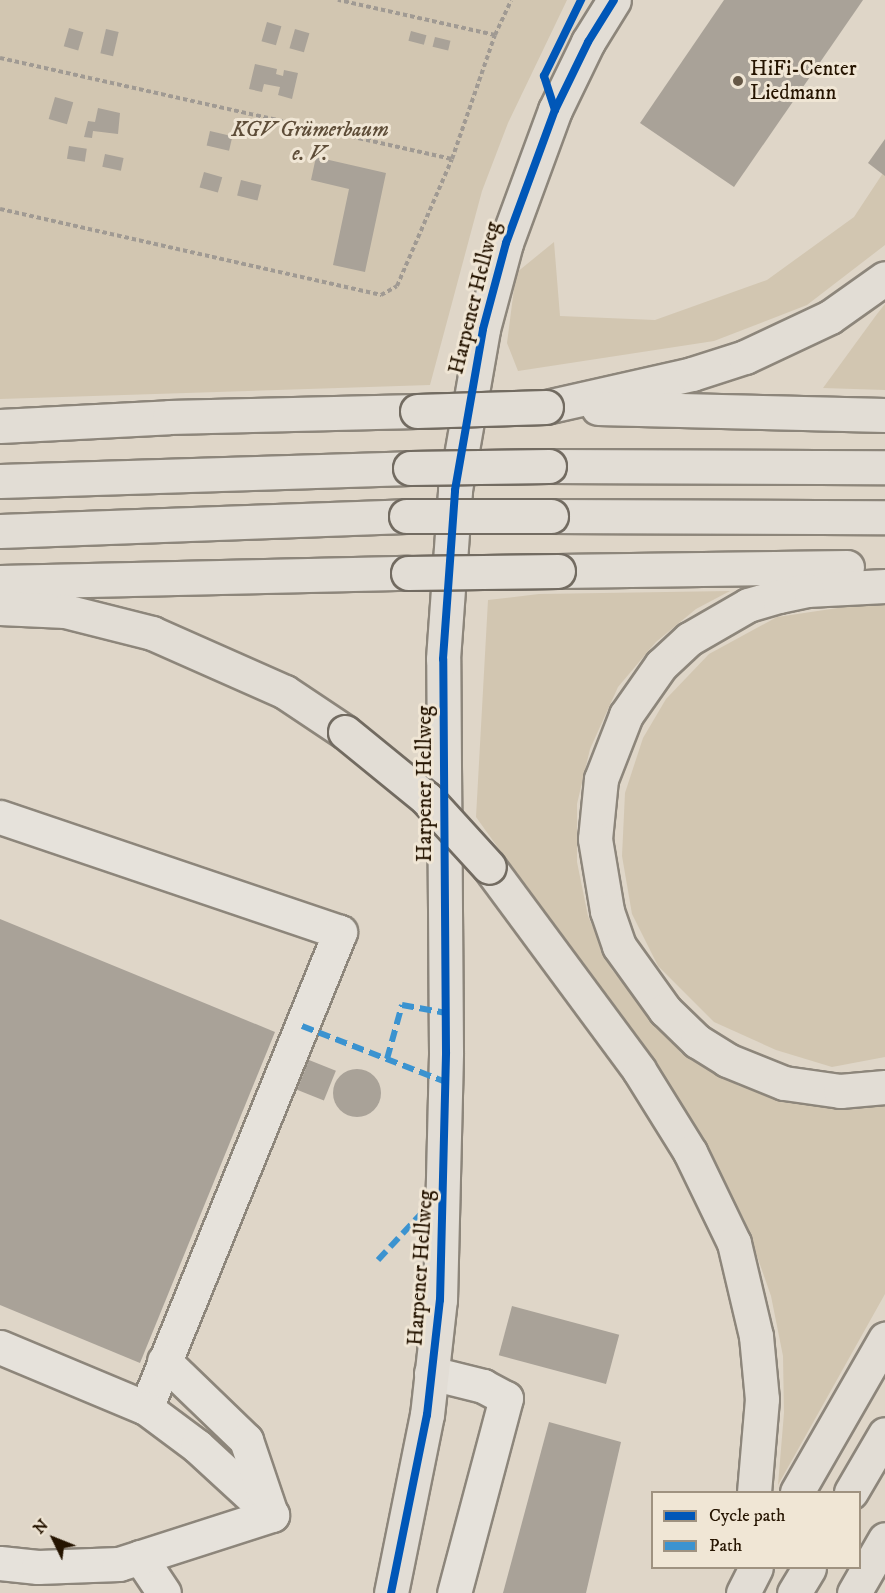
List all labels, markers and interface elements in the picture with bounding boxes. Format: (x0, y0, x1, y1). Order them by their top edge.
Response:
place label: HiFi-Center Liedmann (750, 56, 857, 106)
marker: HiFi-Center Liedmann (731, 74, 745, 88)
park label: KGV Grümerbaum e. V. (231, 117, 389, 167)
street label: Harpener Hellweg (444, 219, 506, 377)
street label: Harpener Hellweg (412, 706, 438, 862)
street label: Harpener Hellweg (403, 1189, 439, 1347)
legend (651, 1491, 861, 1569)
text: Cycle path (709, 1505, 786, 1527)
north arrow (24, 1509, 84, 1569)
text: N (29, 1515, 53, 1538)
text: Path (709, 1535, 742, 1557)

